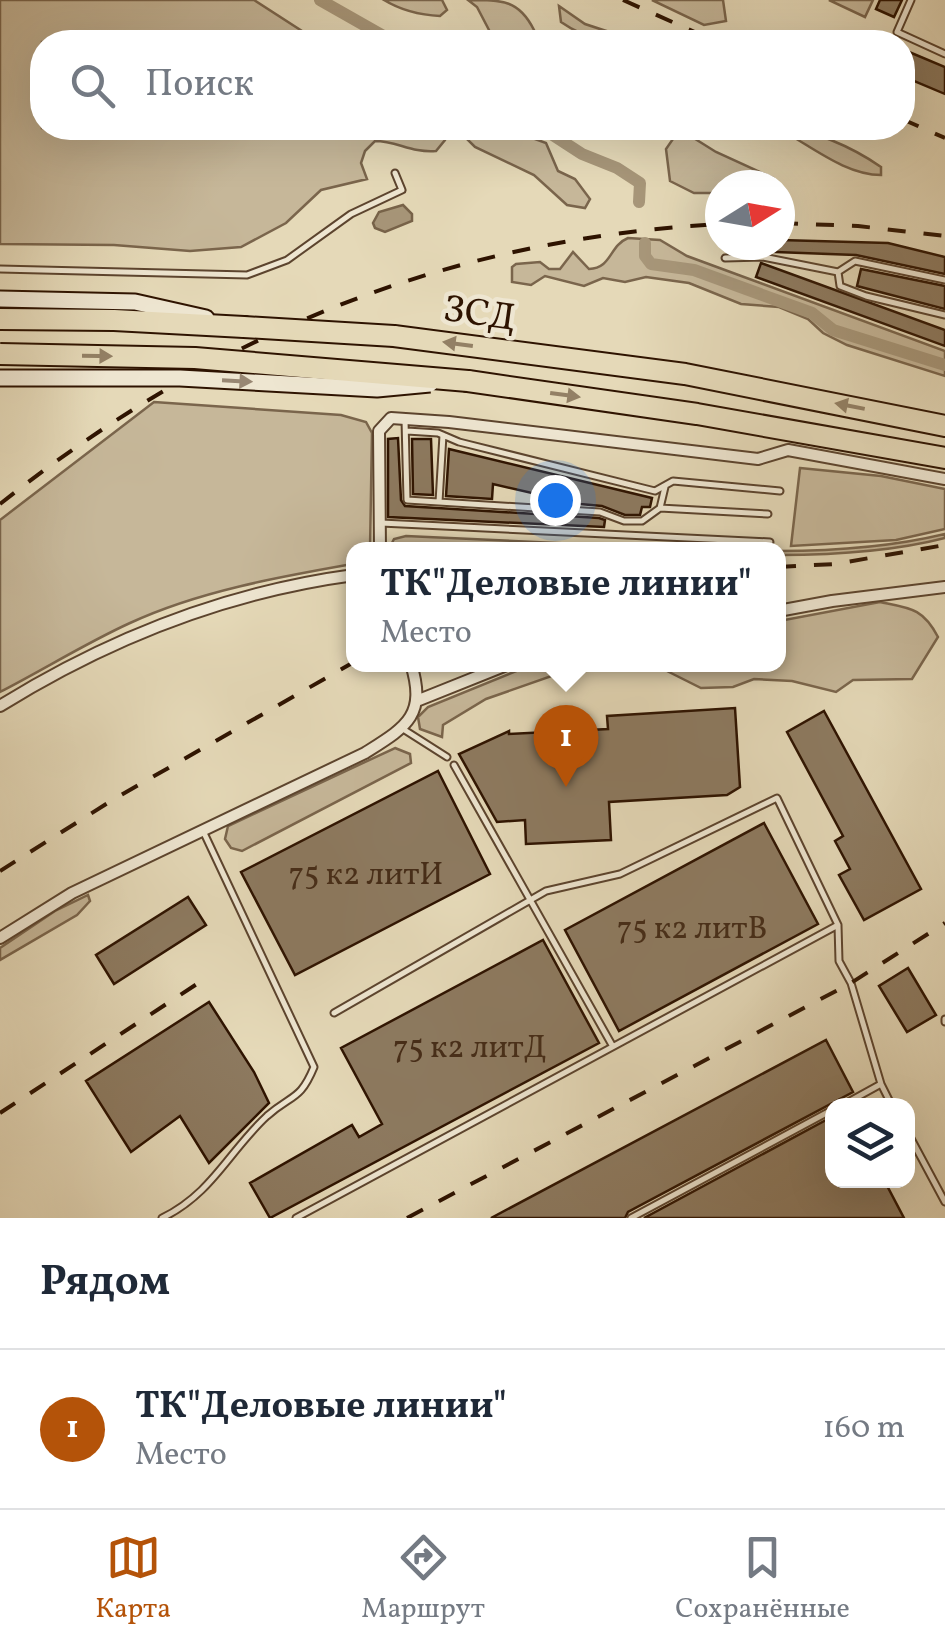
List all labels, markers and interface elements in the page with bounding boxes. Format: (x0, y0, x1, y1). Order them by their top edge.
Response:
search box (30, 30, 915, 140)
icon: search (65, 58, 120, 113)
text: Поиск (145, 59, 254, 112)
north arrow (705, 170, 795, 260)
street label: ЗСД (440, 284, 519, 347)
one-way arrow (441, 336, 473, 352)
one-way arrow (82, 349, 114, 365)
one-way arrow (222, 373, 254, 389)
one-way arrow (549, 387, 581, 403)
one-way arrow (833, 398, 865, 413)
your location (530, 475, 581, 526)
popup (346, 542, 786, 672)
text: ТК"Деловые линии" (380, 559, 752, 612)
text: Место (380, 612, 472, 656)
pin: 1 (534, 704, 598, 787)
house number: 75 к2 литИ (289, 854, 443, 898)
house number: 75 к2 литВ (617, 908, 767, 952)
house number: 75 к2 литД (393, 1027, 547, 1071)
map controls (825, 1098, 915, 1188)
button: layers (825, 1098, 915, 1188)
text: Рядом (40, 1254, 170, 1313)
text: ТК"Деловые линии" (135, 1381, 507, 1434)
text: 1 (66, 1407, 79, 1451)
text: 160 m (822, 1407, 905, 1451)
text: Место (135, 1434, 227, 1478)
tab: Карта (95, 1530, 171, 1629)
tab: Маршрут (361, 1530, 485, 1629)
tab: Сохранённые (675, 1530, 850, 1629)

